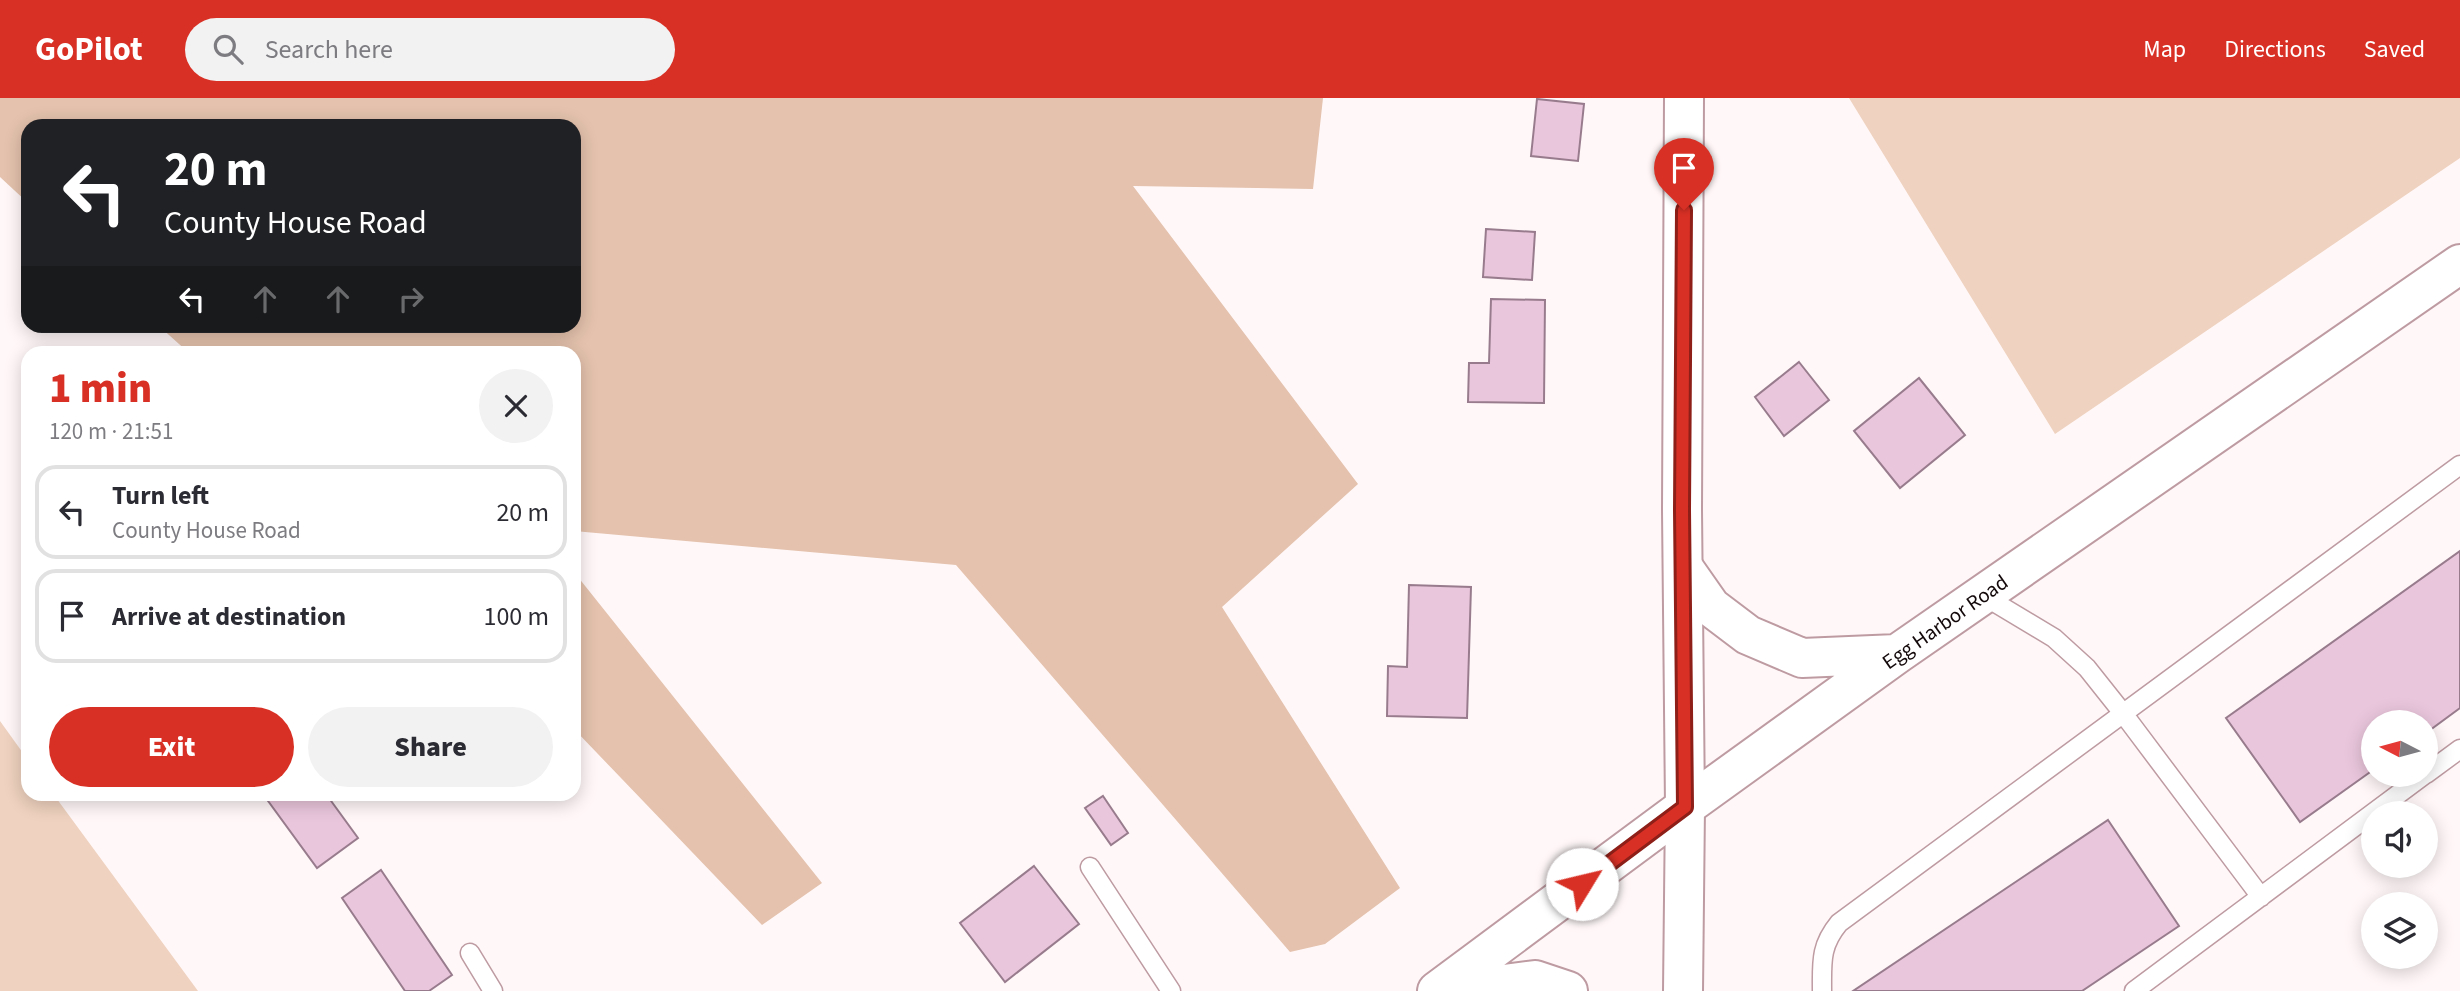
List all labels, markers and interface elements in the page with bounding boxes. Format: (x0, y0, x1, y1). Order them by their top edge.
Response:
search box (185, 18, 675, 81)
text: GoPilot (35, 26, 143, 73)
icon: search (209, 30, 247, 68)
text: Search here (265, 31, 393, 68)
text: Map (2143, 32, 2186, 67)
text: Directions (2224, 32, 2326, 67)
text: Saved (2364, 32, 2425, 67)
text: 20 m (164, 135, 268, 205)
pin (1654, 138, 1714, 210)
icon: left (49, 147, 140, 238)
icon: arrive (1665, 149, 1703, 187)
text: County House Road (164, 200, 427, 246)
icon: left (173, 280, 211, 318)
icon: ahead (246, 280, 284, 318)
icon: ahead (319, 280, 357, 318)
icon: right (392, 280, 430, 318)
text: 1 min (49, 359, 152, 419)
button: close (479, 369, 553, 443)
text: 120 m · 21:51 (49, 415, 173, 448)
text: Turn left (112, 477, 209, 514)
icon: left (53, 493, 91, 531)
text: 20 m (496, 494, 549, 531)
text: County House Road (112, 514, 301, 547)
street label: Egg Harbor Road (1876, 567, 2014, 677)
icon: arrive (53, 597, 91, 635)
text: Arrive at destination (112, 598, 346, 635)
text: 100 m (483, 598, 549, 635)
button: Exit (49, 707, 294, 787)
button: Share (308, 707, 553, 787)
north arrow (2361, 710, 2438, 788)
map controls (2361, 710, 2438, 969)
button: sound (2361, 801, 2438, 878)
position arrow (1545, 847, 1619, 921)
button: layers (2361, 892, 2438, 969)

